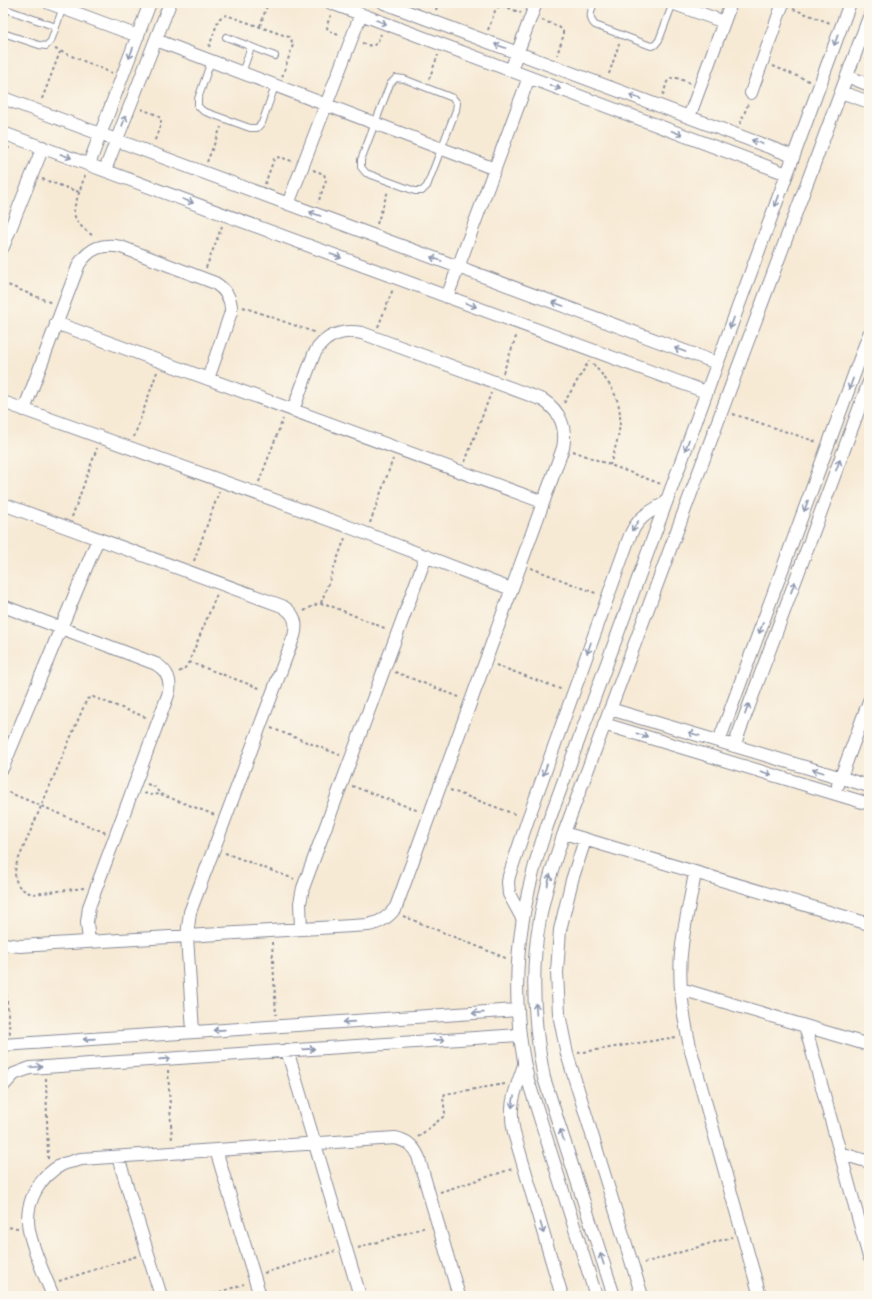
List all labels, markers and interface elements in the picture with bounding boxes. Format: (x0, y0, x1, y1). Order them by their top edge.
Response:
one-way arrow (375, 18, 387, 26)
one-way arrow (832, 33, 840, 45)
one-way arrow (494, 42, 506, 50)
one-way arrow (127, 46, 135, 58)
one-way arrow (549, 83, 561, 91)
one-way arrow (629, 92, 641, 100)
one-way arrow (121, 115, 129, 127)
one-way arrow (671, 129, 683, 137)
one-way arrow (751, 138, 763, 146)
one-way arrow (59, 152, 71, 160)
one-way arrow (772, 194, 780, 206)
one-way arrow (181, 197, 193, 205)
one-way arrow (308, 210, 321, 217)
one-way arrow (330, 252, 342, 260)
one-way arrow (431, 255, 443, 263)
one-way arrow (553, 300, 565, 308)
one-way arrow (465, 302, 477, 310)
one-way arrow (727, 316, 735, 328)
one-way arrow (675, 345, 687, 353)
one-way arrow (846, 378, 854, 390)
one-way arrow (682, 438, 690, 450)
one-way arrow (834, 460, 842, 472)
one-way arrow (801, 500, 809, 512)
one-way arrow (631, 521, 639, 532)
one-way arrow (789, 582, 797, 594)
one-way arrow (756, 622, 764, 634)
one-way arrow (585, 641, 593, 653)
one-way arrow (744, 704, 752, 716)
one-way arrow (687, 730, 700, 737)
one-way arrow (635, 732, 648, 739)
one-way arrow (541, 764, 549, 776)
one-way arrow (812, 767, 825, 774)
one-way arrow (759, 770, 772, 777)
one-way arrow (546, 874, 553, 887)
one-way arrow (532, 1002, 539, 1015)
one-way arrow (472, 1009, 485, 1017)
one-way arrow (343, 1018, 356, 1025)
one-way arrow (213, 1027, 226, 1034)
one-way arrow (83, 1035, 96, 1042)
one-way arrow (432, 1037, 445, 1044)
one-way arrow (302, 1045, 315, 1052)
one-way arrow (158, 1055, 171, 1062)
one-way arrow (29, 1064, 42, 1071)
one-way arrow (508, 1095, 516, 1108)
one-way arrow (558, 1129, 566, 1141)
one-way arrow (539, 1221, 546, 1234)
one-way arrow (598, 1253, 605, 1266)

